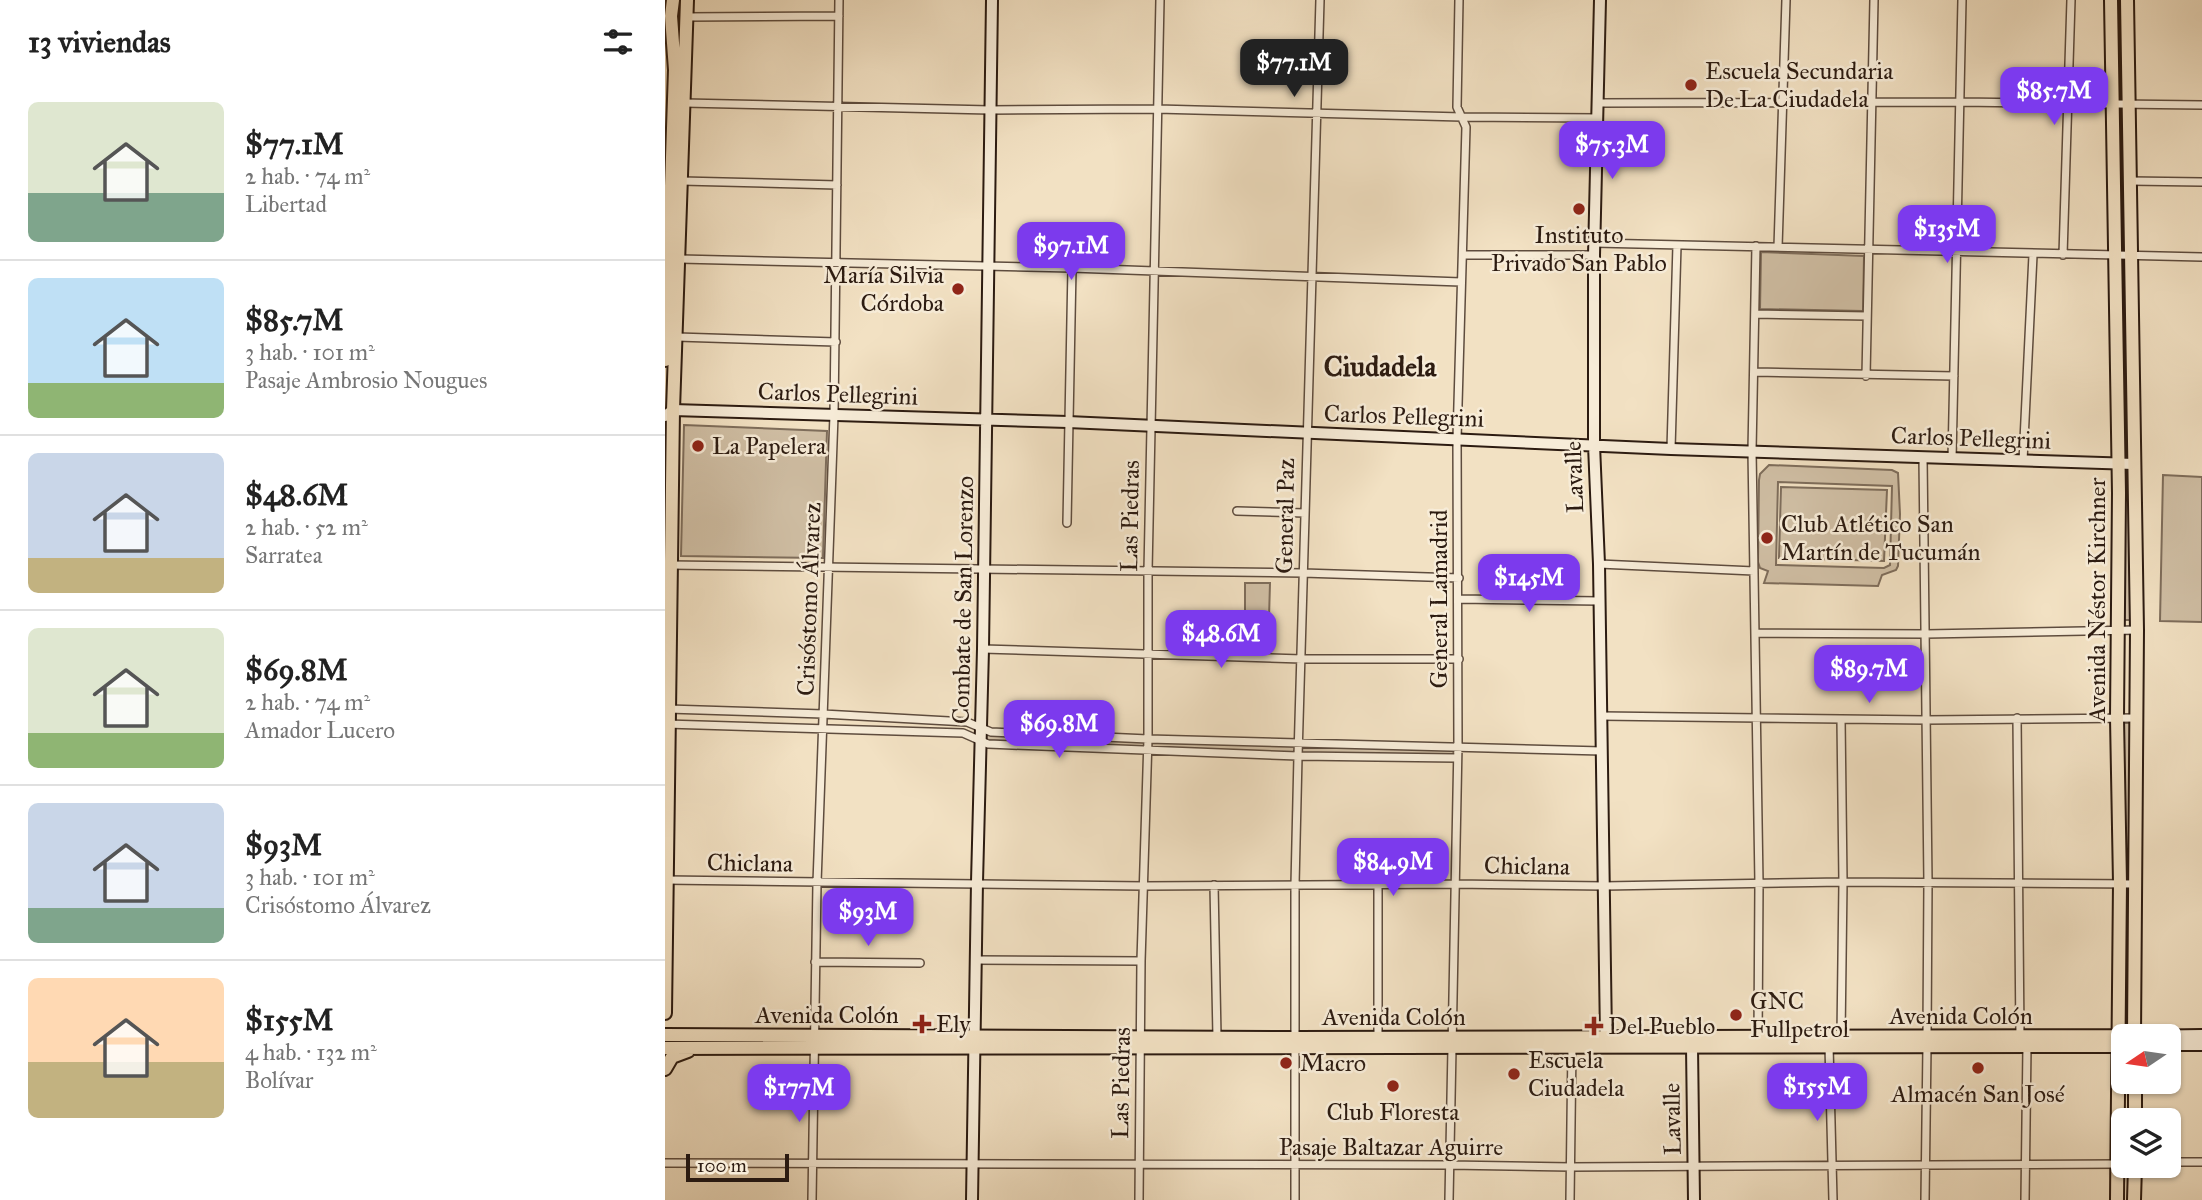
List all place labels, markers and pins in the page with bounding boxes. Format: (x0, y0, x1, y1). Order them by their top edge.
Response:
pin: $77.1M (1237, 40, 1351, 99)
place label: Escuela Secundaria De La Ciudadela (1705, 56, 1894, 114)
pin: $85.7M (1997, 68, 2111, 127)
marker: Escuela Secundaria De La Ciudadela (1683, 77, 1699, 93)
pin: $75.3M (1555, 122, 1669, 181)
marker: Instituto Privado San Pablo (1571, 201, 1587, 217)
pin: $135M (1898, 205, 1996, 265)
place label: Instituto Privado San Pablo (1491, 220, 1667, 278)
pin: $97.1M (1014, 222, 1128, 282)
place label: María Silvia Córdoba (823, 260, 945, 318)
marker: María Silvia Córdoba (950, 281, 966, 297)
place label: La Papelera (712, 431, 827, 461)
marker: La Papelera (690, 438, 706, 454)
place label: Club Atlético San Martín de Tucumán (1781, 509, 1980, 567)
marker: Club Atlético San Martín de Tucumán (1759, 530, 1775, 546)
pin: $145M (1480, 554, 1578, 614)
pin: $48.6M (1164, 610, 1278, 670)
pin: $89.7M (1812, 646, 1926, 705)
pin: $69.8M (1002, 700, 1116, 760)
pin: $84.9M (1336, 838, 1450, 898)
pin: $93M (827, 888, 909, 948)
place label: GNC Fullpetrol (1750, 986, 1850, 1044)
marker: GNC Fullpetrol (1728, 1007, 1744, 1023)
place label: Ely (936, 1009, 971, 1039)
place label: Del Pueblo (1608, 1011, 1715, 1041)
marker: Ely (914, 1016, 930, 1032)
marker: Del Pueblo (1586, 1018, 1602, 1034)
place label: Escuela Ciudadela (1528, 1045, 1625, 1103)
place label: Macro (1300, 1048, 1366, 1078)
marker: Macro (1278, 1055, 1294, 1071)
marker: Almacén San José (1970, 1060, 1986, 1076)
pin: $177M (750, 1064, 848, 1124)
pin: $155M (1768, 1064, 1866, 1123)
marker: Escuela Ciudadela (1506, 1066, 1522, 1082)
marker: Club Floresta (1385, 1078, 1401, 1094)
place label: Almacén San José (1890, 1079, 2065, 1109)
place label: Club Floresta (1327, 1097, 1460, 1127)

